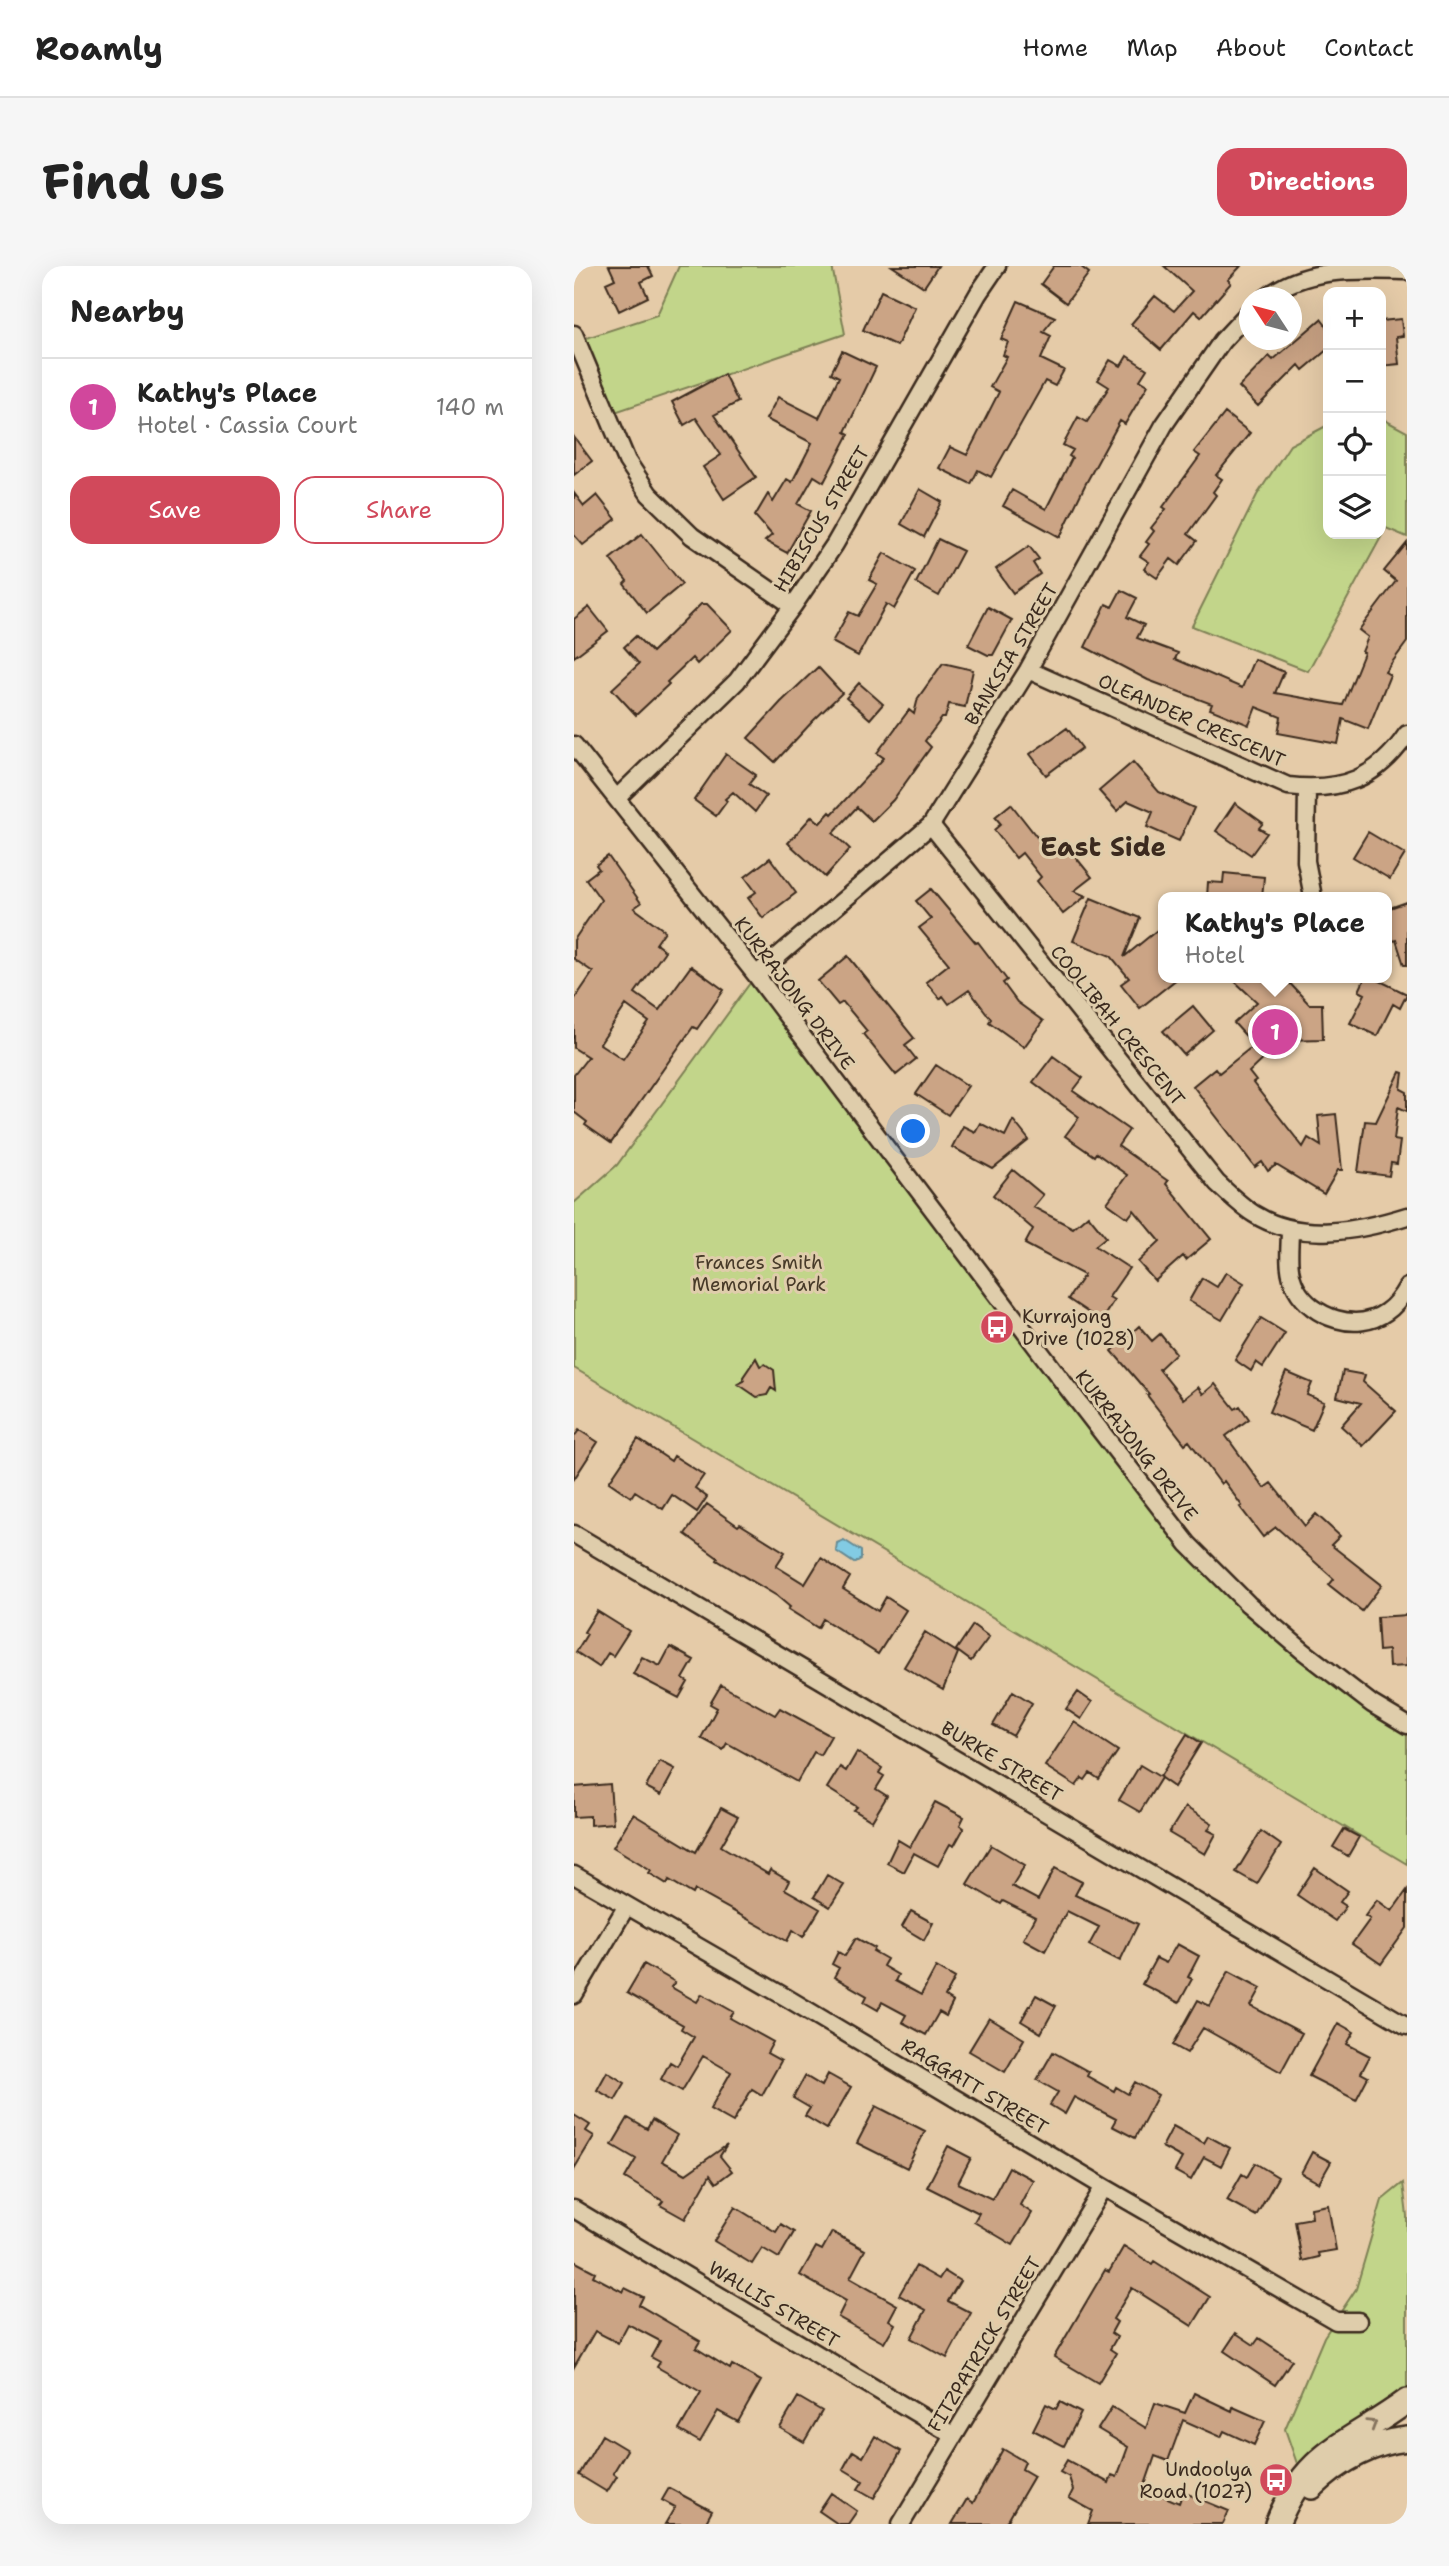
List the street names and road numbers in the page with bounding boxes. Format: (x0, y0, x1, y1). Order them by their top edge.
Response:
street label: HIBISCUS STREET (768, 441, 875, 597)
street label: BANKSIA STREET (959, 578, 1064, 730)
street label: OLEANDER CRESCENT (1094, 668, 1290, 773)
street label: KURRAJONG DRIVE (729, 912, 860, 1075)
street label: COOLIBAH CRESCENT (1045, 940, 1190, 1111)
street label: KURRAJONG DRIVE (1070, 1365, 1204, 1526)
street label: BURKE STREET (937, 1715, 1067, 1808)
street label: RAGGATT STREET (897, 2033, 1053, 2140)
street label: FITZPATRICK STREET (922, 2252, 1047, 2437)
street label: WALLIS STREET (704, 2256, 844, 2353)

